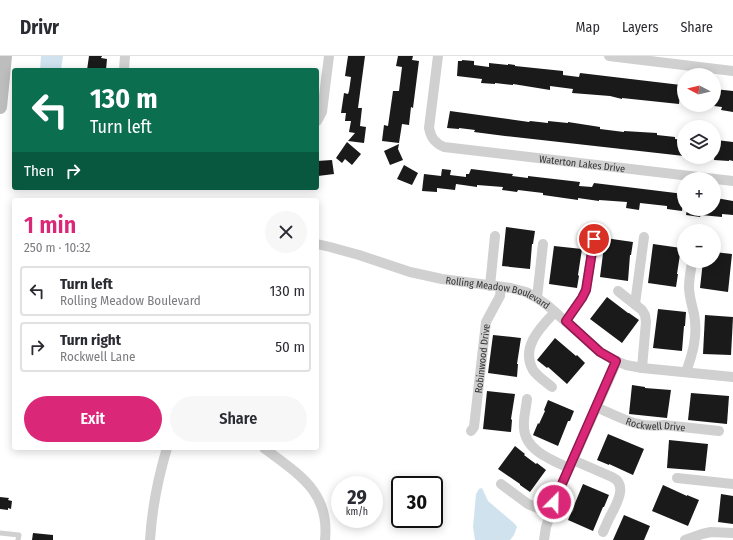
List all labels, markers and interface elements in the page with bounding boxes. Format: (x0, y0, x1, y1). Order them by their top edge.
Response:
text: Drivr (20, 16, 59, 39)
text: Map (576, 19, 600, 36)
text: Layers (622, 19, 658, 36)
text: Share (680, 19, 713, 36)
north arrow (677, 68, 721, 112)
map controls (677, 68, 721, 268)
text: 130 m (90, 82, 158, 115)
icon: left (24, 84, 76, 136)
text: Turn left (90, 116, 152, 138)
button: layers (677, 120, 721, 164)
street label: Waterton Lakes Drive (538, 153, 626, 175)
icon: right (62, 160, 84, 182)
text: Then (24, 162, 54, 180)
button: + (677, 172, 721, 216)
text: 1 min (24, 211, 76, 239)
button: close (265, 211, 307, 253)
pin (577, 222, 611, 256)
button: − (677, 224, 721, 268)
icon: arrive (583, 228, 605, 250)
text: 250 m · 10:32 (24, 240, 91, 255)
text: Turn left (60, 275, 113, 293)
street label: Rolling Meadow Boulevard (445, 275, 552, 312)
icon: left (26, 280, 48, 302)
text: 130 m (270, 282, 305, 300)
text: Rolling Meadow Boulevard (60, 293, 201, 308)
street label: Robinwood Drive (473, 323, 493, 394)
text: Turn right (60, 331, 121, 349)
icon: right (26, 336, 48, 358)
text: 50 m (275, 338, 305, 356)
text: Rockwell Lane (60, 349, 136, 364)
button: Exit (24, 396, 162, 442)
button: Share (170, 396, 307, 442)
street label: Rockwell Drive (624, 416, 686, 434)
speed limit sign: 30 (391, 476, 443, 528)
position arrow (533, 481, 575, 523)
text: 29 (347, 485, 367, 509)
text: km/h (346, 506, 368, 518)

